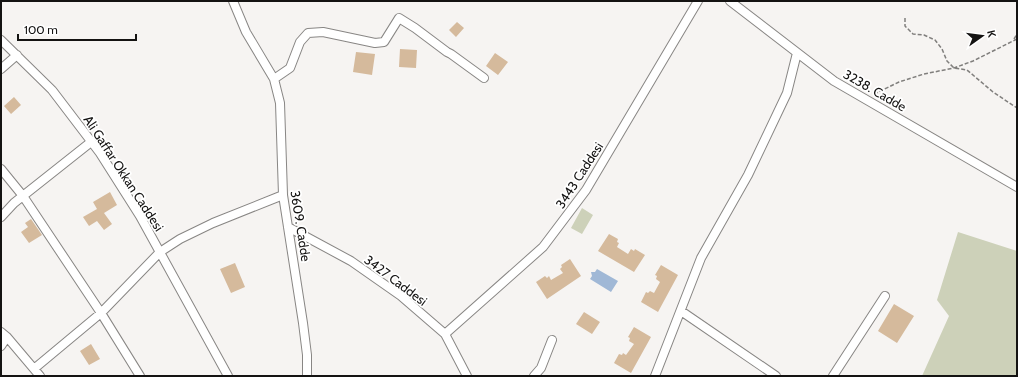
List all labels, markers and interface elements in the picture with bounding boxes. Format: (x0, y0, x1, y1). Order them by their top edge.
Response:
scale bar (18, 16, 136, 42)
north arrow (962, 16, 1002, 56)
text: 100 m (24, 22, 58, 37)
text: K (984, 29, 999, 39)
street label: 3238. Cadde (841, 66, 909, 115)
street label: Ali Gaffar Okkan Caddesi (81, 112, 167, 234)
street label: 3443 Caddesi (552, 139, 606, 211)
street label: 3609. Cadde (288, 189, 315, 263)
street label: 3427 Caddesi (362, 251, 430, 309)

